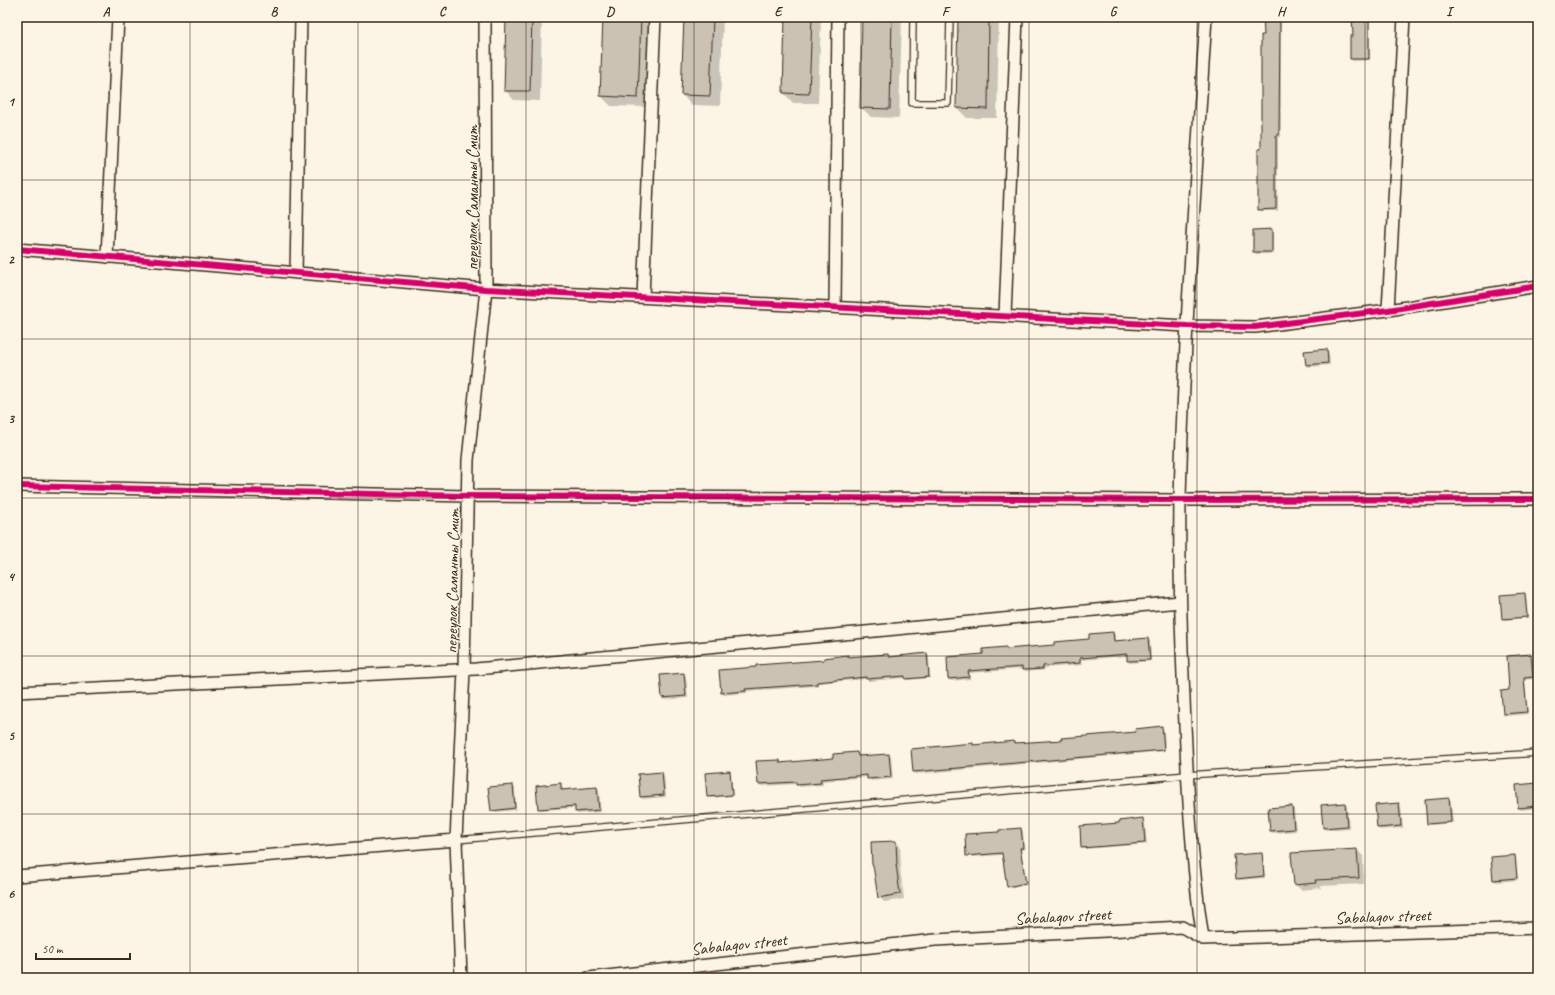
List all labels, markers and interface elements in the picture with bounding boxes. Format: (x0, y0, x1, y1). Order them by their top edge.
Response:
text: A (103, 4, 111, 20)
text: B (271, 4, 279, 20)
text: C (439, 4, 447, 20)
text: D (606, 4, 615, 20)
text: E (775, 4, 784, 20)
text: F (942, 4, 951, 20)
text: G (1110, 4, 1118, 20)
text: H (1277, 4, 1287, 20)
text: I (1446, 4, 1455, 20)
text: 1 (8, 94, 16, 110)
street label: переулок Саманты Смит (462, 124, 483, 271)
text: 2 (8, 252, 15, 268)
text: 3 (8, 411, 15, 427)
street label: переулок Саманты Смит (441, 507, 464, 654)
text: 4 (8, 569, 16, 585)
text: 5 (8, 728, 15, 744)
text: 6 (8, 886, 15, 902)
street label: Sabalaqov street (1015, 903, 1114, 929)
street label: Sabalaqov street (1335, 904, 1434, 929)
street label: Sabalaqov street (690, 929, 790, 960)
scale bar (36, 935, 130, 961)
text: 50 m (42, 941, 64, 957)

